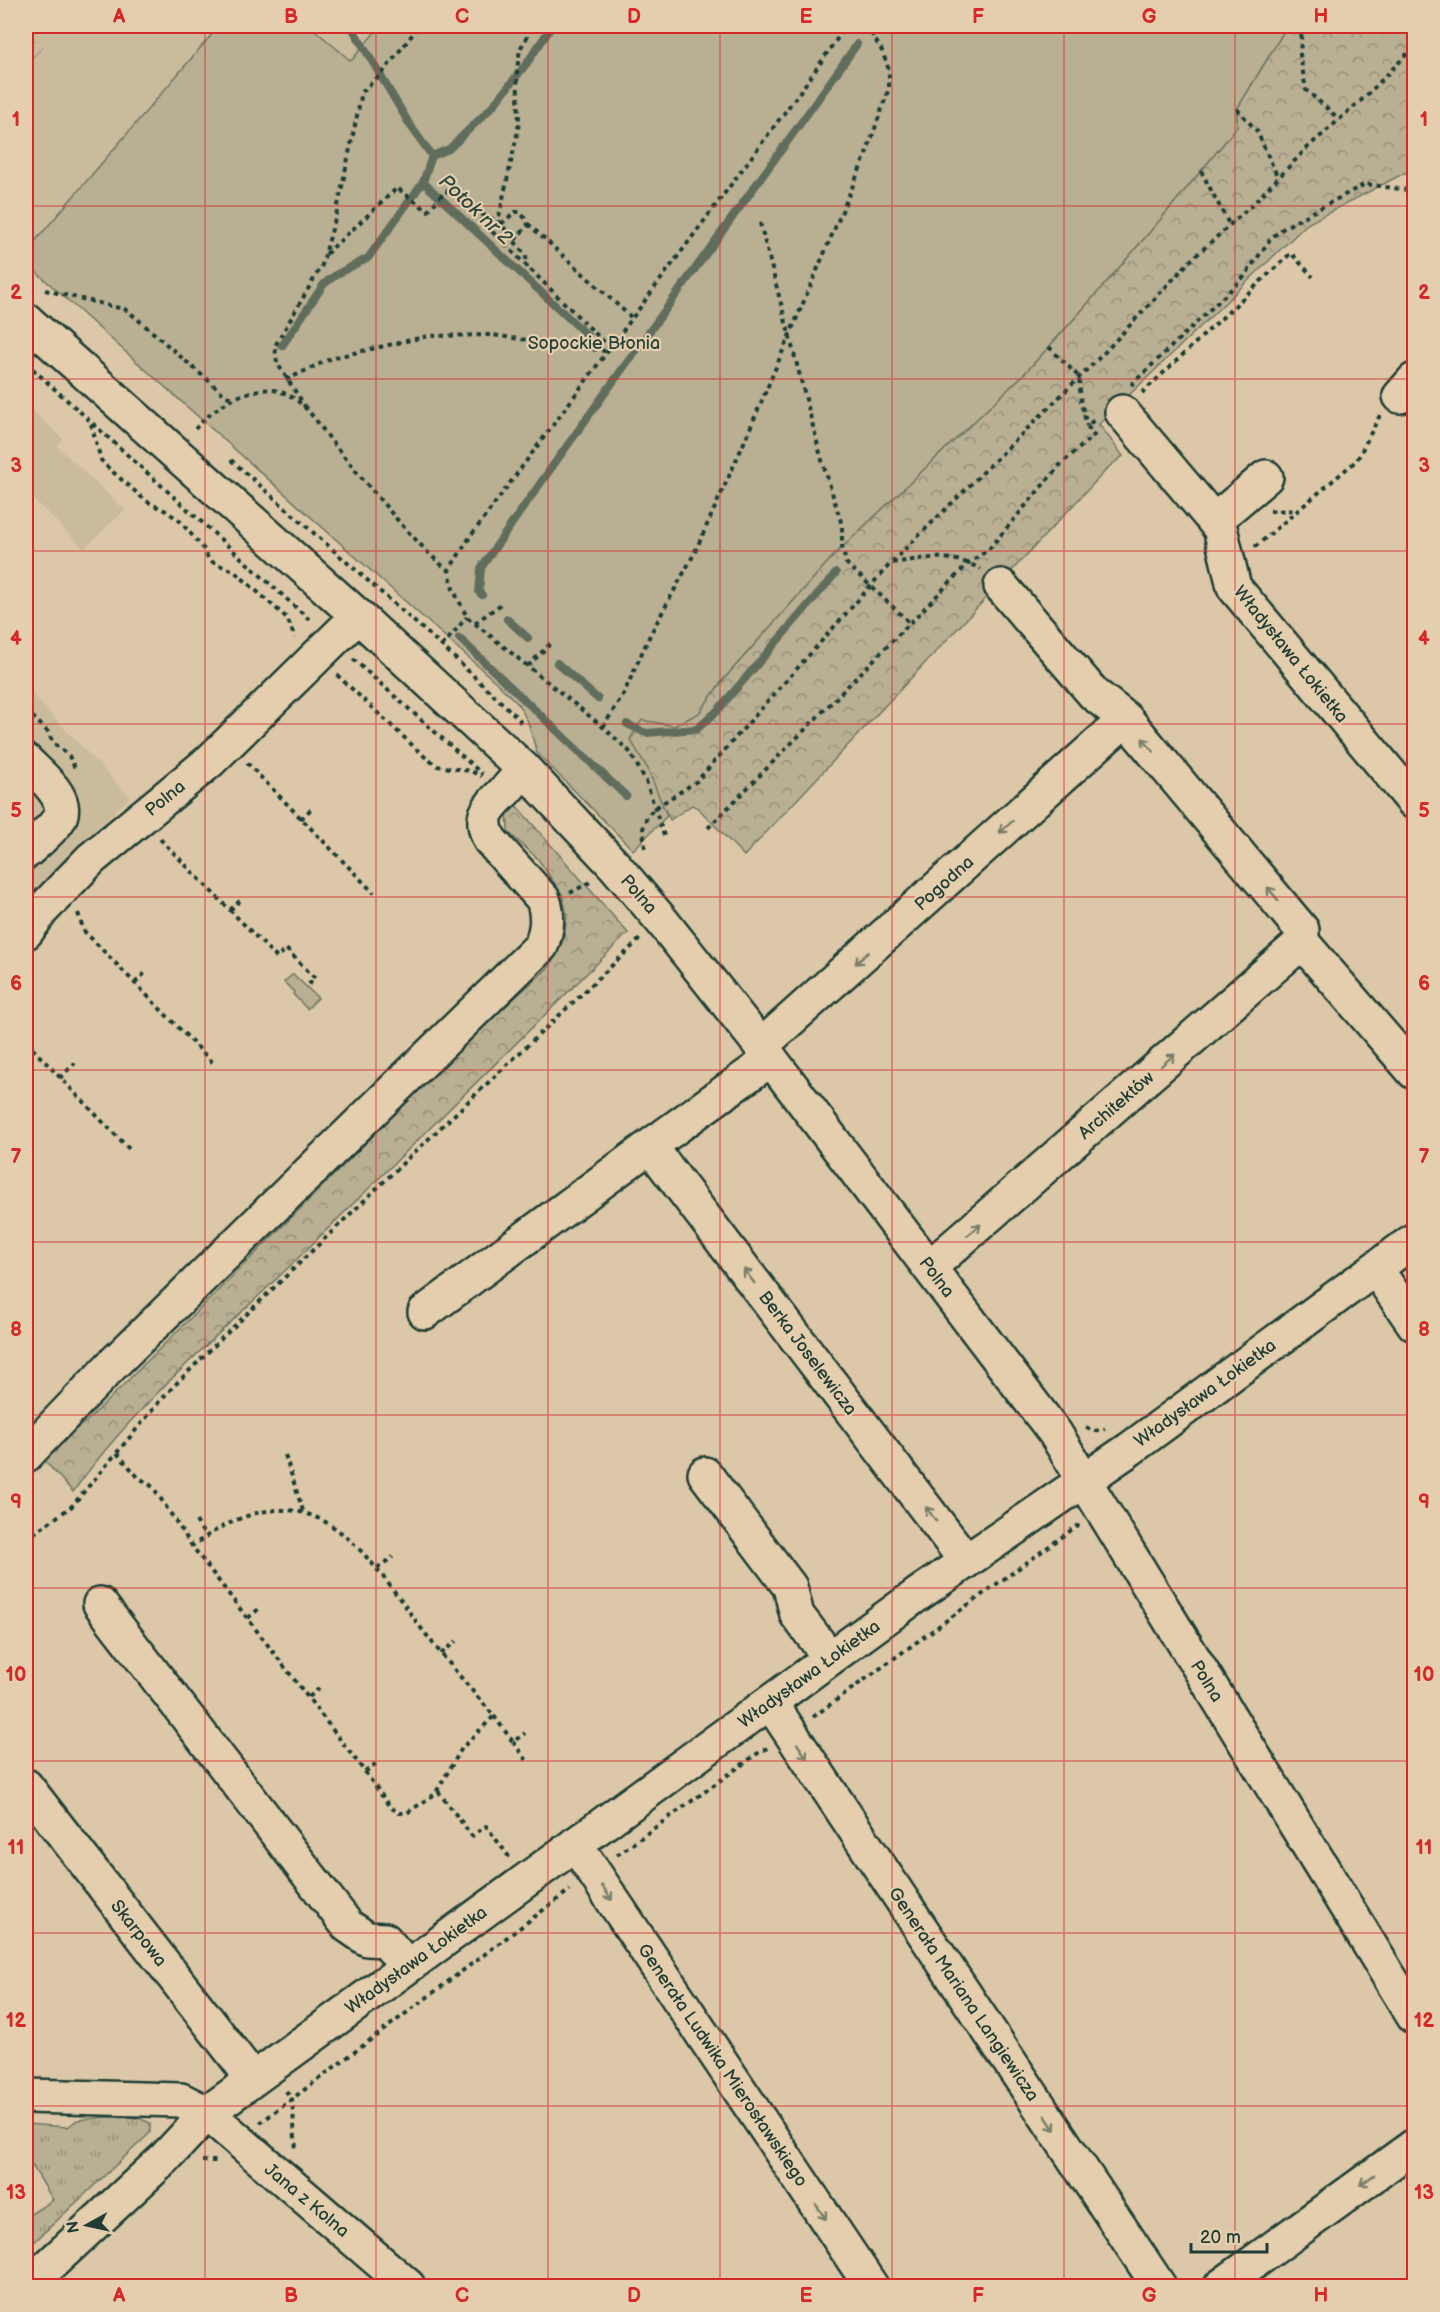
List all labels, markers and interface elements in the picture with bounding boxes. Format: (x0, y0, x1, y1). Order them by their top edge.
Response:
text: A (112, 5, 126, 29)
text: B (284, 5, 298, 29)
text: C (455, 5, 469, 29)
text: D (627, 5, 641, 29)
text: E (800, 5, 813, 29)
text: F (972, 5, 984, 29)
text: G (1142, 5, 1157, 29)
text: H (1314, 5, 1328, 29)
text: 1 (12, 108, 20, 132)
text: 1 (1420, 108, 1428, 132)
water label: Potok nr 2 (434, 170, 518, 250)
text: 2 (10, 281, 22, 305)
text: 2 (1418, 281, 1430, 305)
park label: Sopockie Błonia (528, 333, 660, 354)
text: 3 (10, 454, 22, 478)
text: 3 (1418, 454, 1430, 478)
street label: Władysława Łokietka (1229, 582, 1352, 727)
text: 4 (10, 627, 22, 651)
text: 4 (1418, 627, 1430, 651)
one-way arrow (1141, 737, 1154, 753)
street label: Polna (141, 776, 189, 821)
text: 5 (10, 799, 22, 823)
text: 5 (1418, 799, 1430, 823)
one-way arrow (999, 820, 1014, 834)
street label: Pogodna (911, 851, 978, 915)
street label: Polna (616, 870, 661, 918)
one-way arrow (1266, 887, 1279, 903)
one-way arrow (855, 950, 870, 964)
text: 6 (10, 972, 22, 996)
text: 6 (1418, 972, 1430, 996)
one-way arrow (1160, 1053, 1176, 1066)
street label: Architektów (1074, 1067, 1158, 1144)
text: 7 (10, 1145, 22, 1169)
text: 7 (1418, 1145, 1430, 1169)
one-way arrow (966, 1223, 982, 1236)
street label: Polna (915, 1253, 959, 1302)
one-way arrow (743, 1268, 755, 1284)
street label: Berka Joselewicza (754, 1287, 861, 1420)
text: 8 (10, 1318, 22, 1342)
text: 8 (1418, 1318, 1430, 1342)
street label: Władysława Łokietka (1130, 1335, 1280, 1452)
text: 9 (10, 1490, 22, 1514)
text: 9 (1418, 1490, 1430, 1514)
one-way arrow (925, 1507, 937, 1523)
street label: Władysława Łokietka (734, 1616, 884, 1733)
street label: Polna (1186, 1657, 1227, 1706)
text: 10 (6, 1663, 26, 1687)
text: 10 (1414, 1663, 1434, 1687)
one-way arrow (796, 1742, 809, 1759)
text: 11 (8, 1836, 24, 1860)
text: 11 (1416, 1836, 1432, 1860)
street label: Generała Mariana Langiewicza (884, 1883, 1043, 2105)
one-way arrow (601, 1884, 614, 1901)
street label: Skarpowa (106, 1896, 171, 1971)
street label: Władysława Łokietka (341, 1902, 491, 2019)
street label: Generała Ludwika Mierosławskiego (633, 1940, 812, 2191)
text: 12 (6, 2009, 26, 2033)
text: 12 (1414, 2009, 1434, 2033)
one-way arrow (1044, 2114, 1056, 2131)
street label: Jana z Kolna (260, 2159, 353, 2242)
one-way arrow (1360, 2174, 1376, 2187)
text: 13 (6, 2181, 26, 2205)
text: 13 (1414, 2181, 1434, 2205)
north arrow (57, 2195, 117, 2255)
one-way arrow (815, 2203, 827, 2220)
scale bar (1191, 2216, 1268, 2254)
text: N (63, 2220, 84, 2234)
text: 20 m (1200, 2227, 1241, 2248)
text: A (112, 2284, 126, 2308)
text: B (284, 2284, 298, 2308)
text: C (455, 2284, 469, 2308)
text: D (627, 2284, 641, 2308)
text: E (800, 2284, 813, 2308)
text: F (972, 2284, 984, 2308)
text: G (1142, 2284, 1157, 2308)
text: H (1314, 2284, 1328, 2308)

